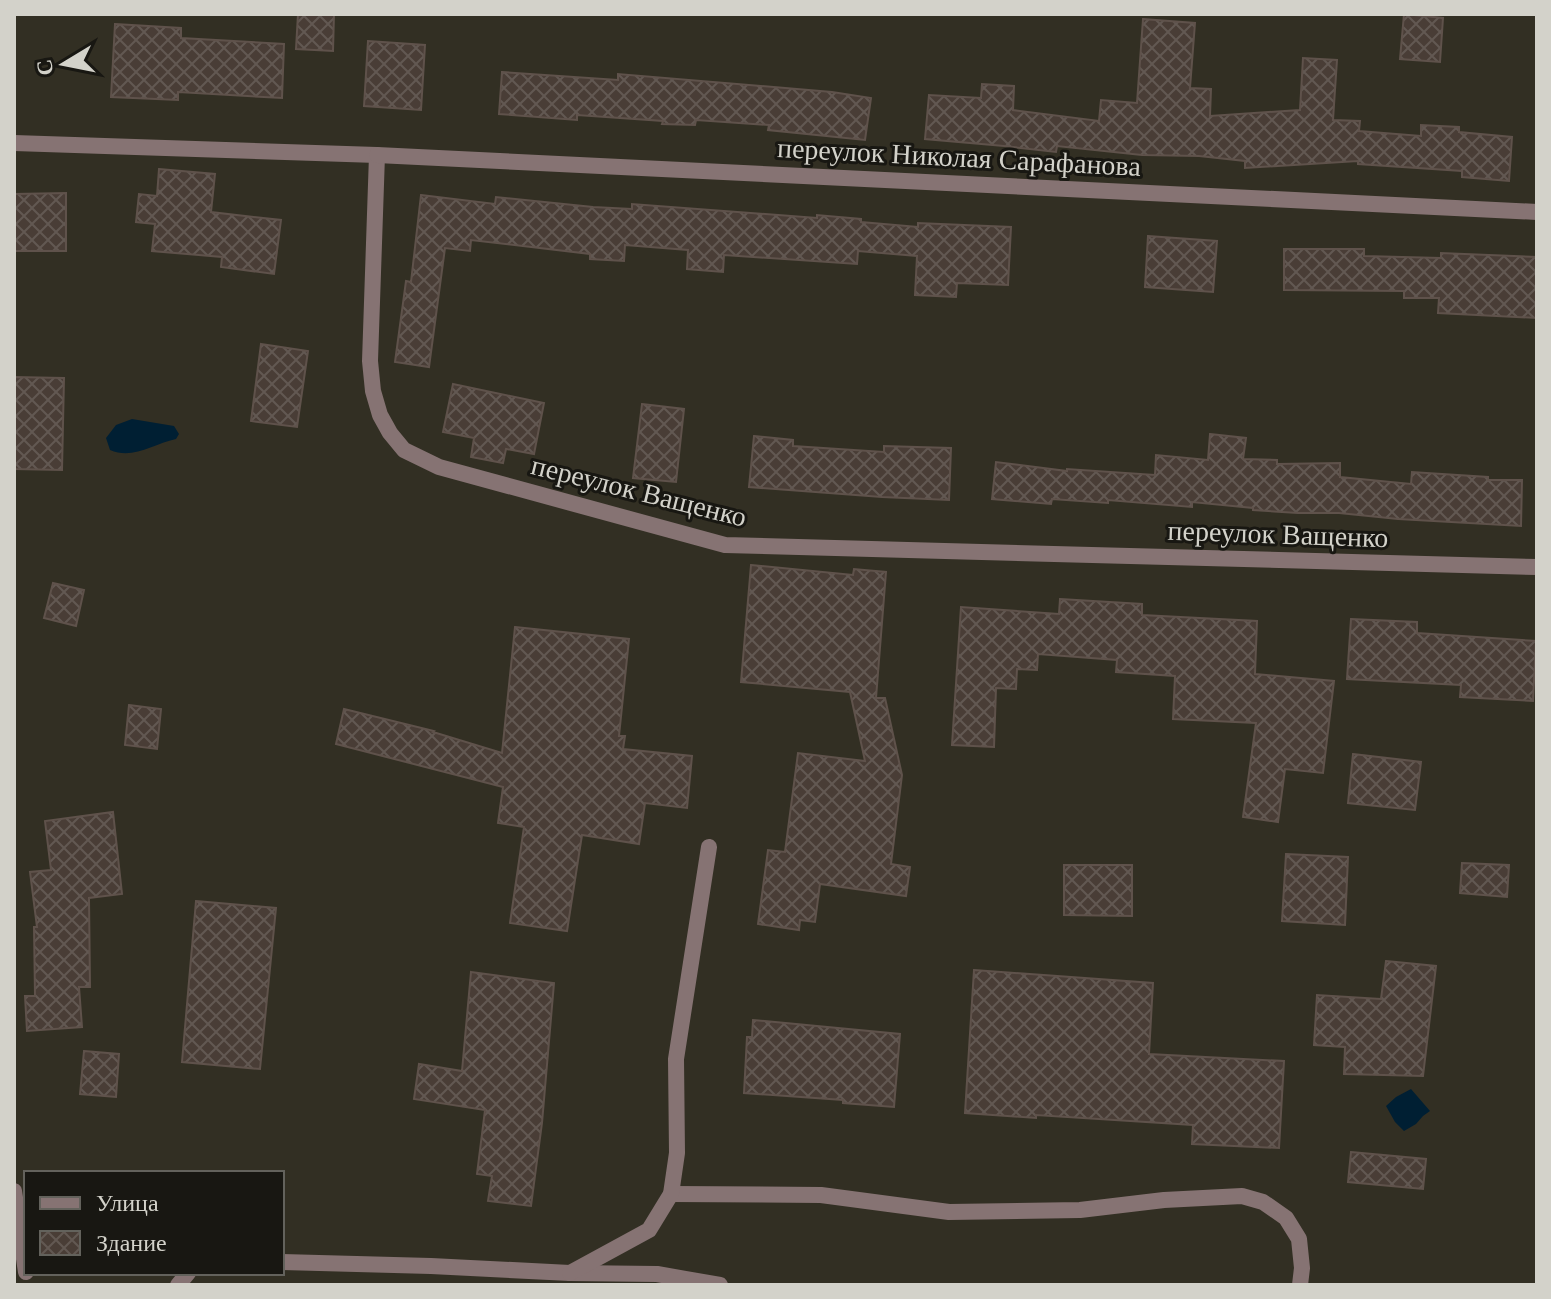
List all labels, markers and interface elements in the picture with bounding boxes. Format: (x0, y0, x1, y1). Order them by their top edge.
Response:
north arrow (24, 24, 104, 104)
text: С (31, 57, 58, 77)
street label: переулок Николая Сарафанова (776, 132, 1142, 182)
street label: переулок Ващенко (528, 449, 750, 533)
street label: переулок Ващенко (1167, 515, 1389, 553)
legend (24, 1171, 284, 1275)
text: Улица (96, 1190, 159, 1216)
text: Здание (96, 1230, 167, 1256)

